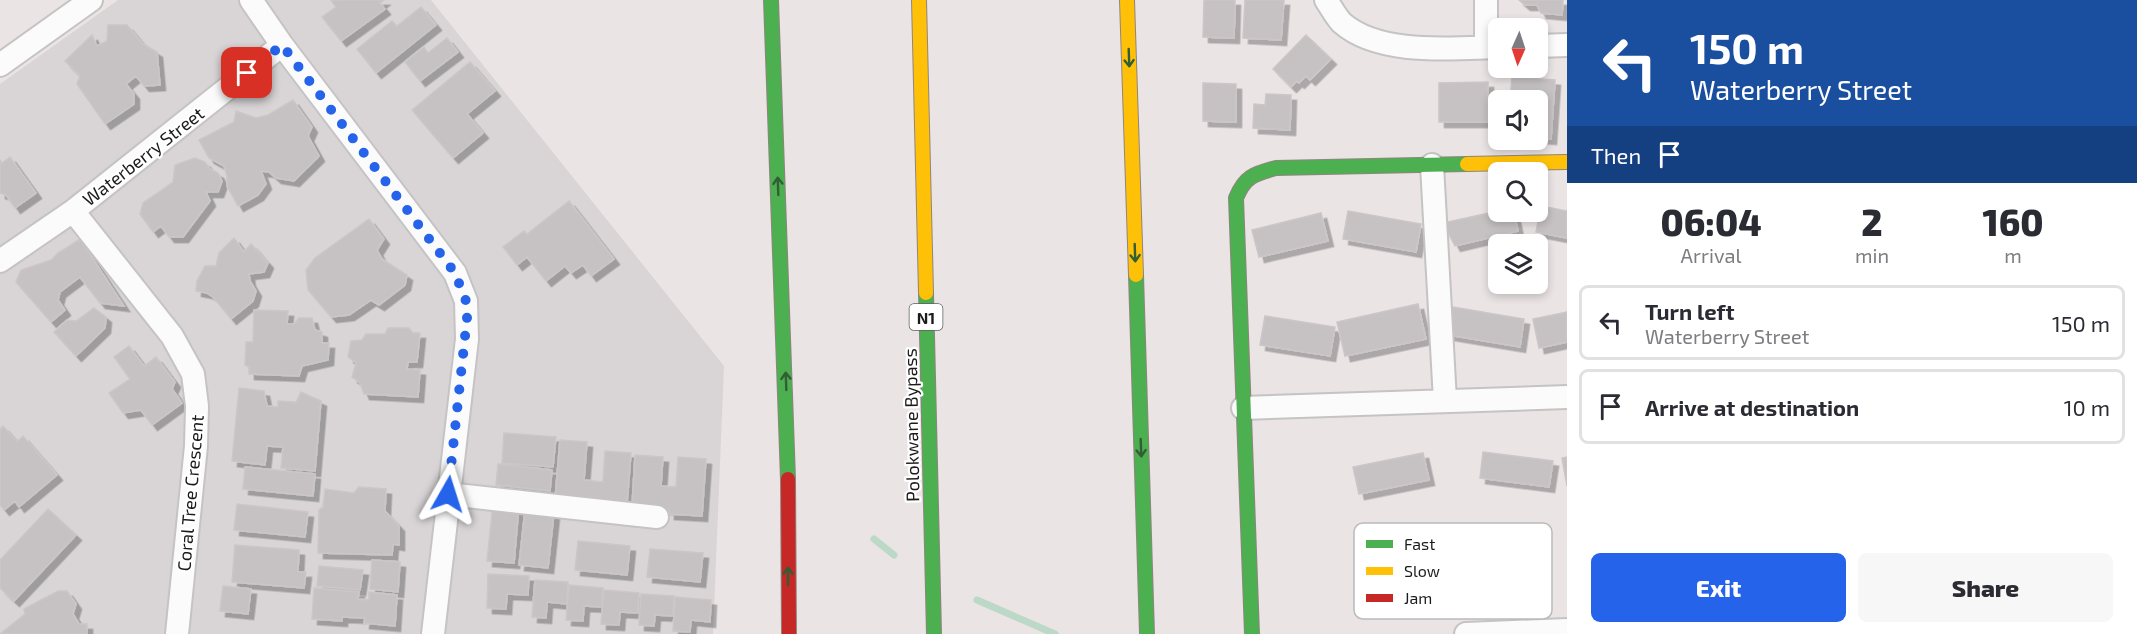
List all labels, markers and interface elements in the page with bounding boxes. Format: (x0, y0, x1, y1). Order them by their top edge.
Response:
north arrow (1488, 18, 1548, 78)
map controls (1488, 18, 1548, 294)
text: 150 m (1690, 22, 1804, 72)
icon: left (1591, 24, 1669, 102)
pin (221, 47, 272, 98)
one-way arrow (1123, 48, 1134, 68)
icon: arrive (230, 56, 263, 89)
text: Waterberry Street (1690, 73, 1912, 105)
button: sound (1488, 90, 1548, 150)
street label: Waterberry Street (78, 102, 208, 210)
icon: arrive (1653, 138, 1686, 171)
text: Then (1591, 142, 1641, 168)
button: search (1488, 162, 1548, 222)
one-way arrow (772, 176, 784, 196)
text: 06:04 (1660, 200, 1762, 243)
text: 2 (1861, 200, 1883, 243)
text: 160 (1982, 200, 2044, 243)
button: layers (1488, 234, 1548, 294)
one-way arrow (1129, 243, 1141, 263)
text: Arrival (1681, 243, 1741, 267)
text: min (1855, 243, 1889, 267)
text: m (2004, 243, 2022, 267)
text: Turn left (1645, 298, 1734, 324)
road number: N1 (910, 304, 942, 330)
icon: left (1594, 306, 1627, 339)
text: 150 m (2052, 310, 2110, 336)
text: Waterberry Street (1645, 324, 1809, 348)
street label: Polokwane Bypass (899, 348, 923, 502)
one-way arrow (780, 371, 791, 391)
icon: arrive (1594, 390, 1627, 423)
text: Arrive at destination (1645, 394, 1859, 420)
text: 10 m (2064, 394, 2110, 420)
street label: Coral Tree Crescent (172, 414, 208, 572)
one-way arrow (1136, 438, 1147, 458)
position arrow (416, 462, 480, 526)
legend (1354, 523, 1552, 619)
text: Fast (1404, 534, 1435, 553)
button: Exit (1591, 553, 1846, 622)
button: Share (1858, 553, 2113, 622)
text: Slow (1404, 561, 1440, 580)
one-way arrow (782, 566, 794, 586)
text: Jam (1404, 588, 1432, 607)

